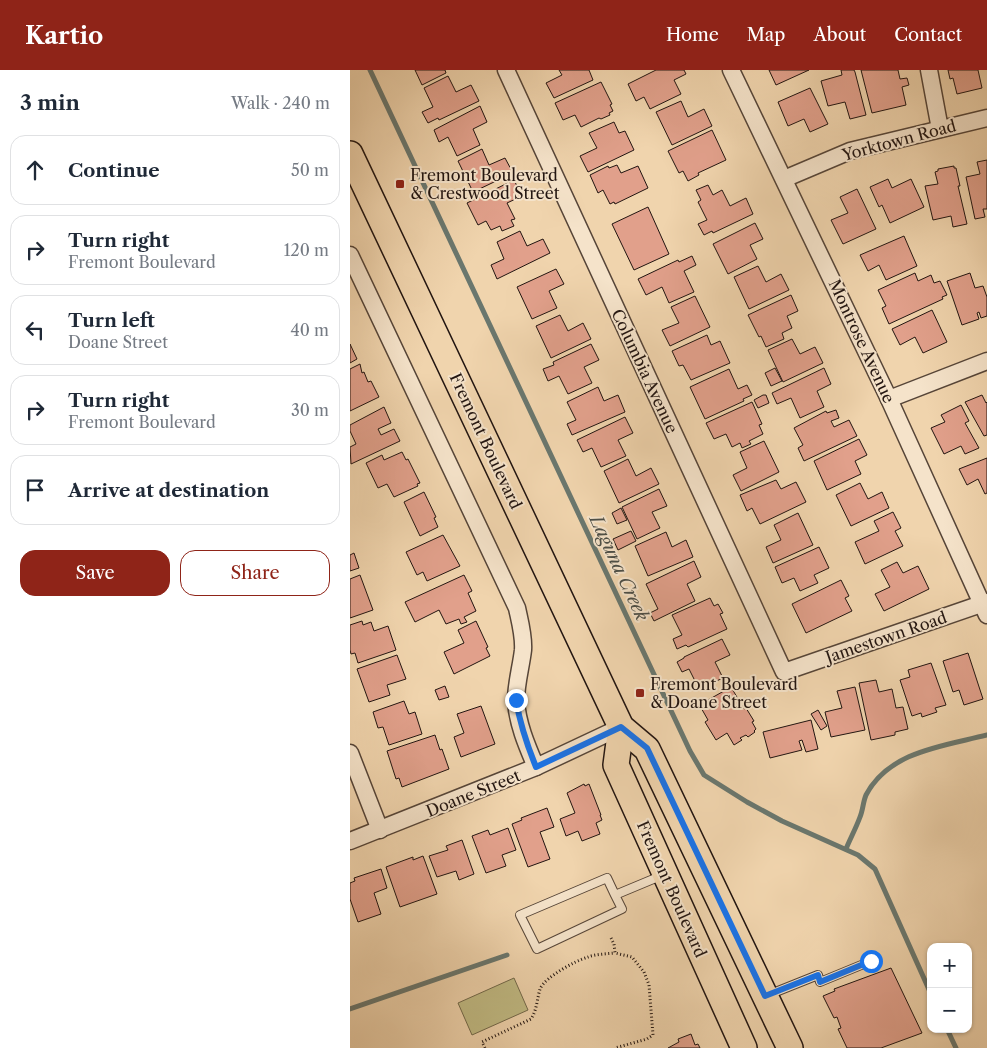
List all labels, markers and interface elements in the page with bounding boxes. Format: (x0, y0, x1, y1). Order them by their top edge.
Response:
text: Kartio (25, 21, 103, 50)
text: Home (666, 24, 719, 46)
text: Map (747, 24, 785, 46)
text: About (813, 24, 866, 46)
text: Contact (894, 24, 962, 46)
text: 3 min (20, 90, 80, 115)
text: Walk · 240 m (231, 93, 330, 113)
street label: Yorktown Road (839, 115, 958, 165)
icon: ahead (21, 156, 49, 184)
text: Continue (68, 159, 160, 182)
text: 50 m (291, 160, 329, 180)
place label: Fremont Boulevard & Crestwood Street (410, 165, 560, 203)
marker: Fremont Boulevard & Crestwood Street (394, 178, 406, 190)
text: Turn right (68, 229, 169, 252)
icon: right (21, 236, 49, 264)
text: 120 m (284, 240, 329, 260)
text: Fremont Boulevard (68, 252, 216, 272)
street label: Montrose Avenue (825, 276, 899, 406)
street label: Columbia Avenue (607, 306, 683, 436)
text: Turn left (68, 309, 155, 332)
icon: left (21, 316, 49, 344)
text: 40 m (290, 320, 329, 340)
text: Doane Street (68, 332, 168, 352)
street label: Fremont Boulevard (446, 370, 526, 512)
text: Turn right (68, 389, 169, 412)
icon: right (21, 396, 49, 424)
text: 30 m (291, 400, 329, 420)
text: Fremont Boulevard (68, 412, 216, 432)
icon: arrive (21, 476, 49, 504)
text: Arrive at destination (68, 479, 269, 502)
water label: Laguna Creek (584, 510, 653, 625)
button: Save (20, 550, 170, 596)
button: Share (180, 550, 330, 596)
street label: Jamestown Road (820, 607, 949, 668)
place label: Fremont Boulevard & Doane Street (650, 674, 798, 712)
marker: Fremont Boulevard & Doane Street (634, 687, 646, 699)
route end (505, 689, 528, 712)
street label: Doane Street (423, 765, 523, 821)
street label: Fremont Boulevard (633, 817, 711, 961)
map controls (927, 943, 972, 1033)
button: + (927, 943, 972, 988)
route start (860, 950, 883, 973)
button: − (927, 988, 972, 1033)

